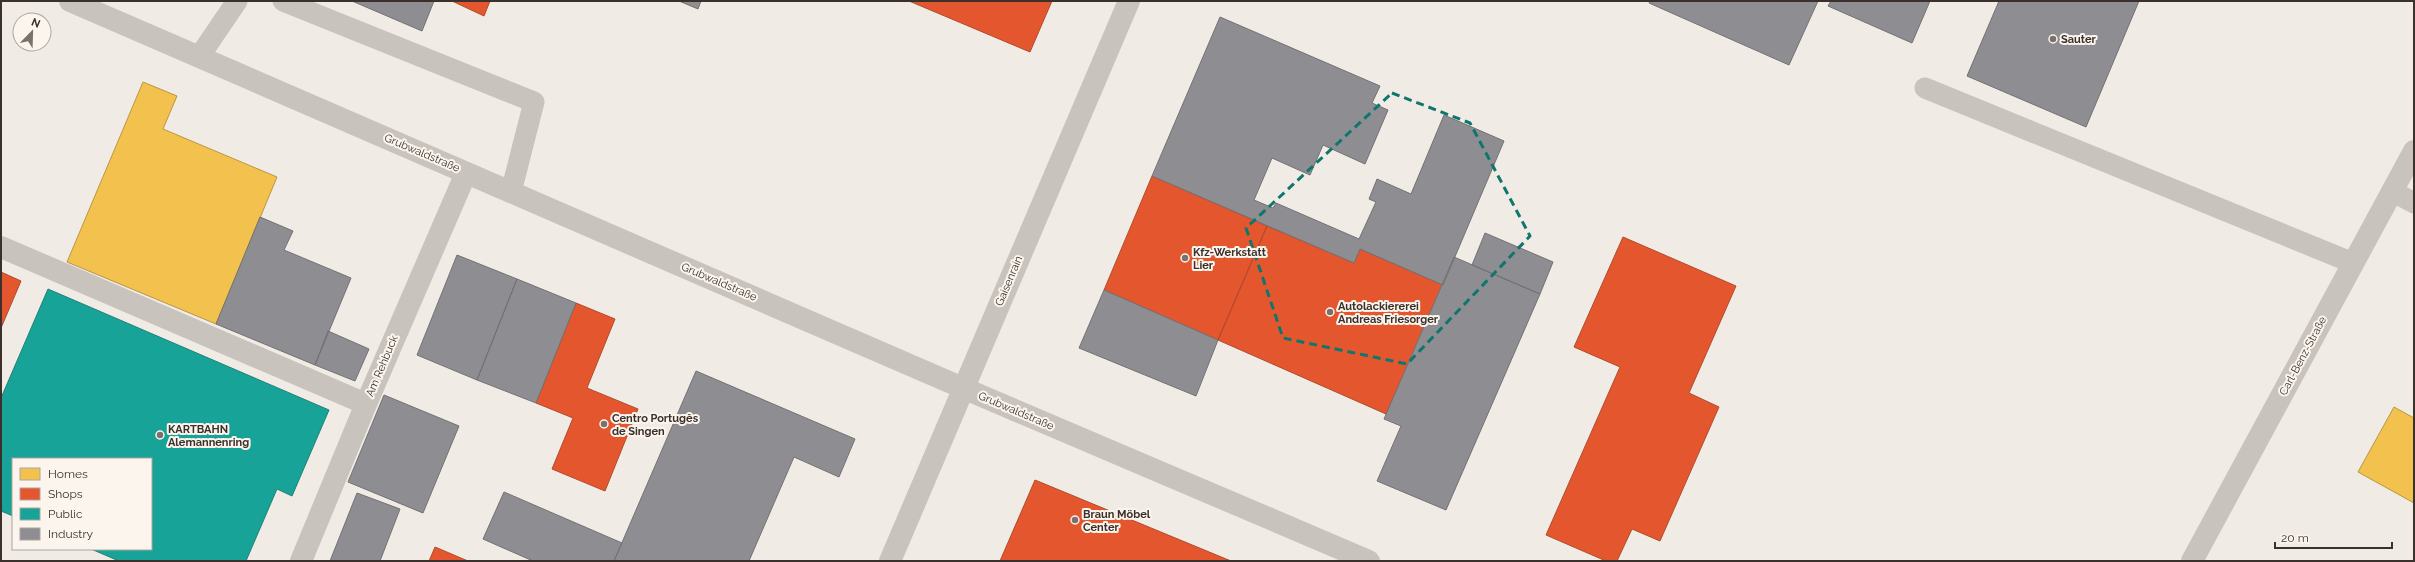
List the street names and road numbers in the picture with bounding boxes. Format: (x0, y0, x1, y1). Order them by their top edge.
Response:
street label: Grubwaldstraße (382, 131, 462, 175)
street label: Gaisenrain (993, 254, 1025, 308)
street label: Grubwaldstraße (679, 260, 759, 304)
street label: Carl-Benz-Straße (2277, 314, 2330, 398)
street label: Am Rehbuck (363, 333, 401, 399)
street label: Grubwaldstraße (976, 389, 1056, 433)

